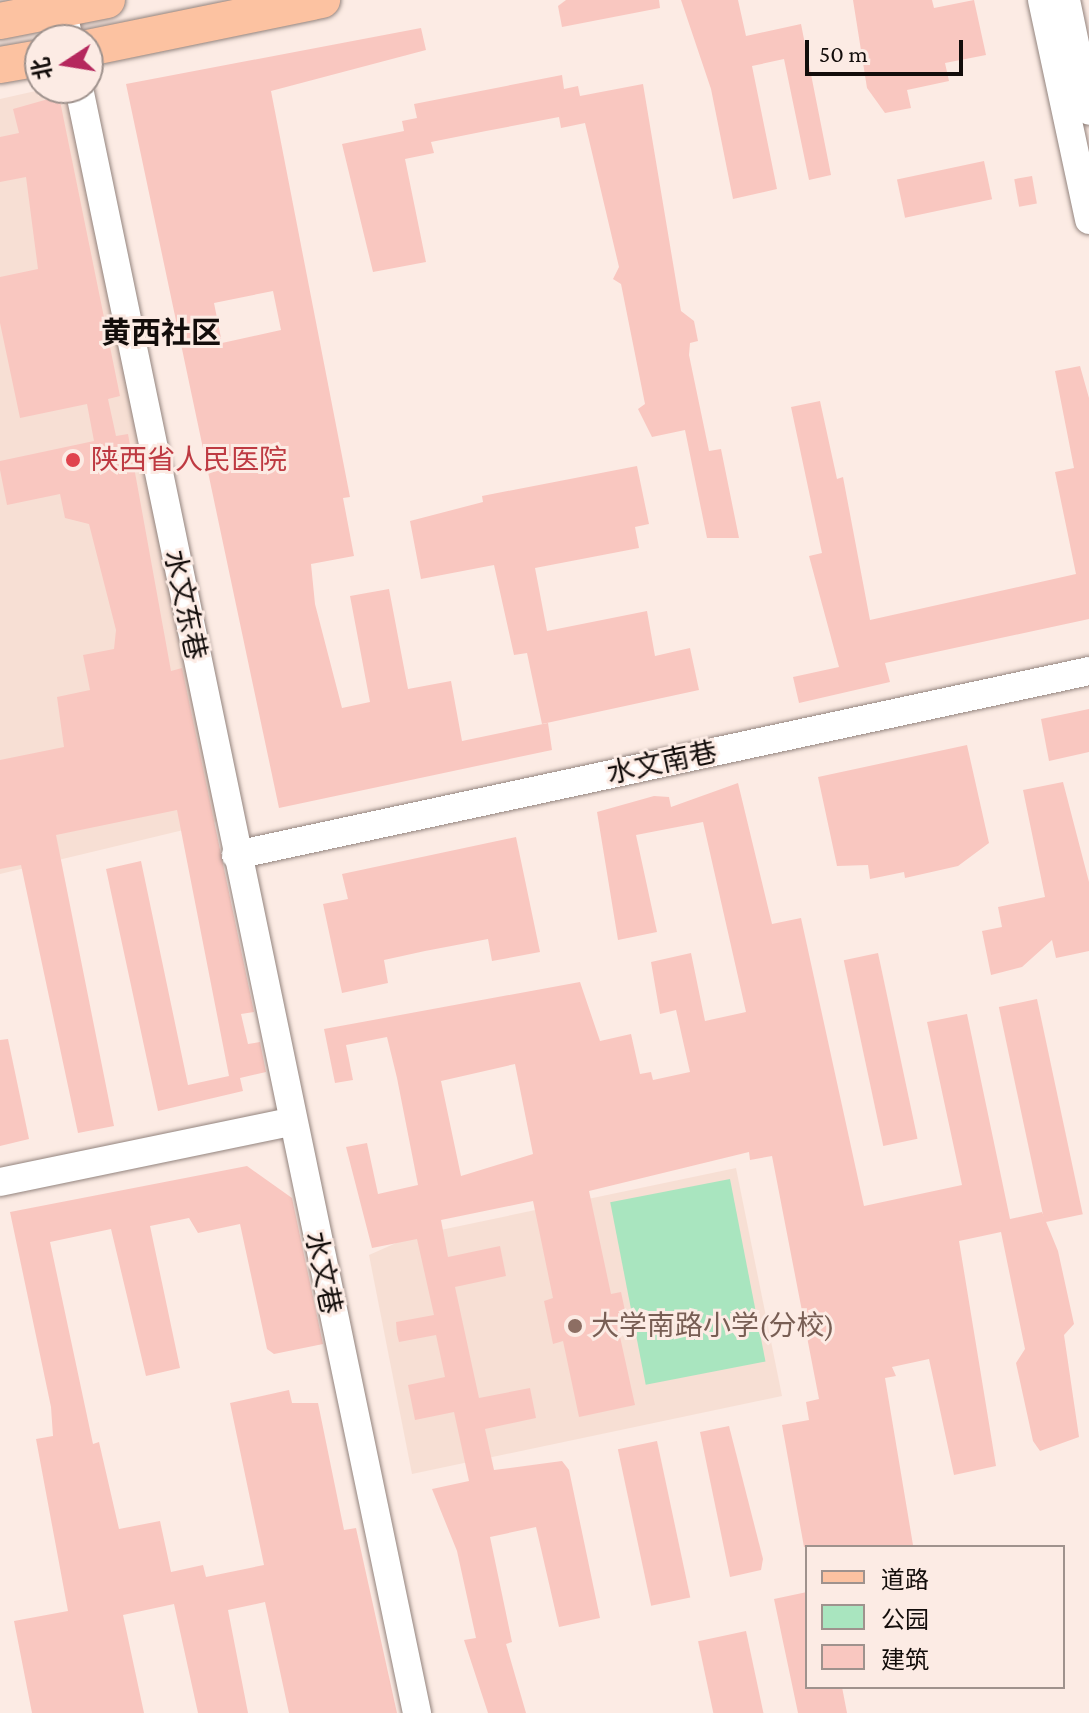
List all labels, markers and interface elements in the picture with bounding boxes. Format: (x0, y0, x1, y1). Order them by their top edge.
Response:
north arrow (24, 24, 104, 104)
scale bar (809, 24, 967, 74)
text: 50 m (819, 40, 868, 67)
text: 北 (27, 55, 57, 82)
district label: 黄西社区 (101, 315, 221, 351)
place label: 陕西省人民医院 (91, 443, 287, 477)
marker: 陕西省人民医院 (62, 449, 84, 471)
street label: 水文东巷 (157, 547, 213, 663)
street label: 水文南巷 (604, 735, 720, 791)
street label: 水文巷 (298, 1228, 348, 1318)
place label: 大学南路小学(分校) (591, 1309, 835, 1343)
marker: 大学南路小学(分校) (566, 1317, 584, 1335)
legend (805, 1545, 1065, 1689)
text: 道路 (881, 1566, 929, 1593)
text: 公园 (881, 1606, 929, 1633)
text: 建筑 (881, 1646, 929, 1673)

